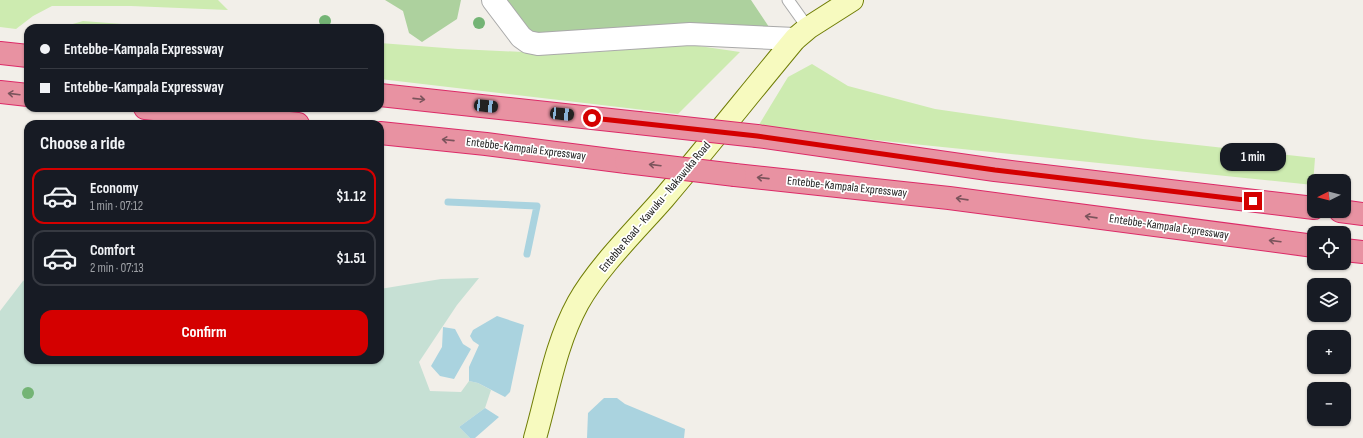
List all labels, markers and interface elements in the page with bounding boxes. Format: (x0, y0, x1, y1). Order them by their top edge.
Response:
text: Entebbe-Kampala Expressway (64, 40, 224, 59)
text: Entebbe-Kampala Expressway (64, 78, 224, 97)
one-way arrow (8, 90, 21, 97)
one-way arrow (412, 95, 425, 103)
car (473, 99, 499, 113)
car (549, 107, 575, 121)
route start (583, 109, 601, 127)
text: Choose a ride (40, 133, 125, 154)
street label: Entebbe-Kampala Expressway (465, 134, 587, 164)
one-way arrow (442, 136, 455, 144)
street label: Entebbe Road - Kawuku - Nakawuka Road (596, 139, 714, 275)
callout: 1 min (1220, 143, 1286, 171)
text: 1 min (1241, 149, 1265, 165)
one-way arrow (648, 161, 661, 169)
street label: Entebbe-Kampala Expressway (786, 173, 908, 201)
one-way arrow (757, 174, 770, 182)
north arrow (1307, 174, 1351, 218)
map controls (1307, 174, 1351, 426)
icon: car (42, 178, 78, 214)
text: Economy (90, 179, 139, 198)
text: $1.12 (336, 187, 366, 206)
route end (1244, 192, 1262, 210)
one-way arrow (956, 195, 969, 203)
text: 1 min · 07:12 (90, 198, 143, 214)
street label: Entebbe-Kampala Expressway (1108, 211, 1230, 243)
one-way arrow (1085, 213, 1098, 221)
button: locate (1307, 226, 1351, 270)
one-way arrow (1269, 237, 1282, 245)
icon: car (42, 240, 78, 276)
text: Comfort (90, 241, 135, 260)
text: $1.51 (336, 249, 366, 268)
text: 2 min · 07:13 (90, 260, 144, 276)
button: layers (1307, 278, 1351, 322)
button: Confirm (40, 310, 368, 356)
button: + (1307, 330, 1351, 374)
button: − (1307, 382, 1351, 426)

